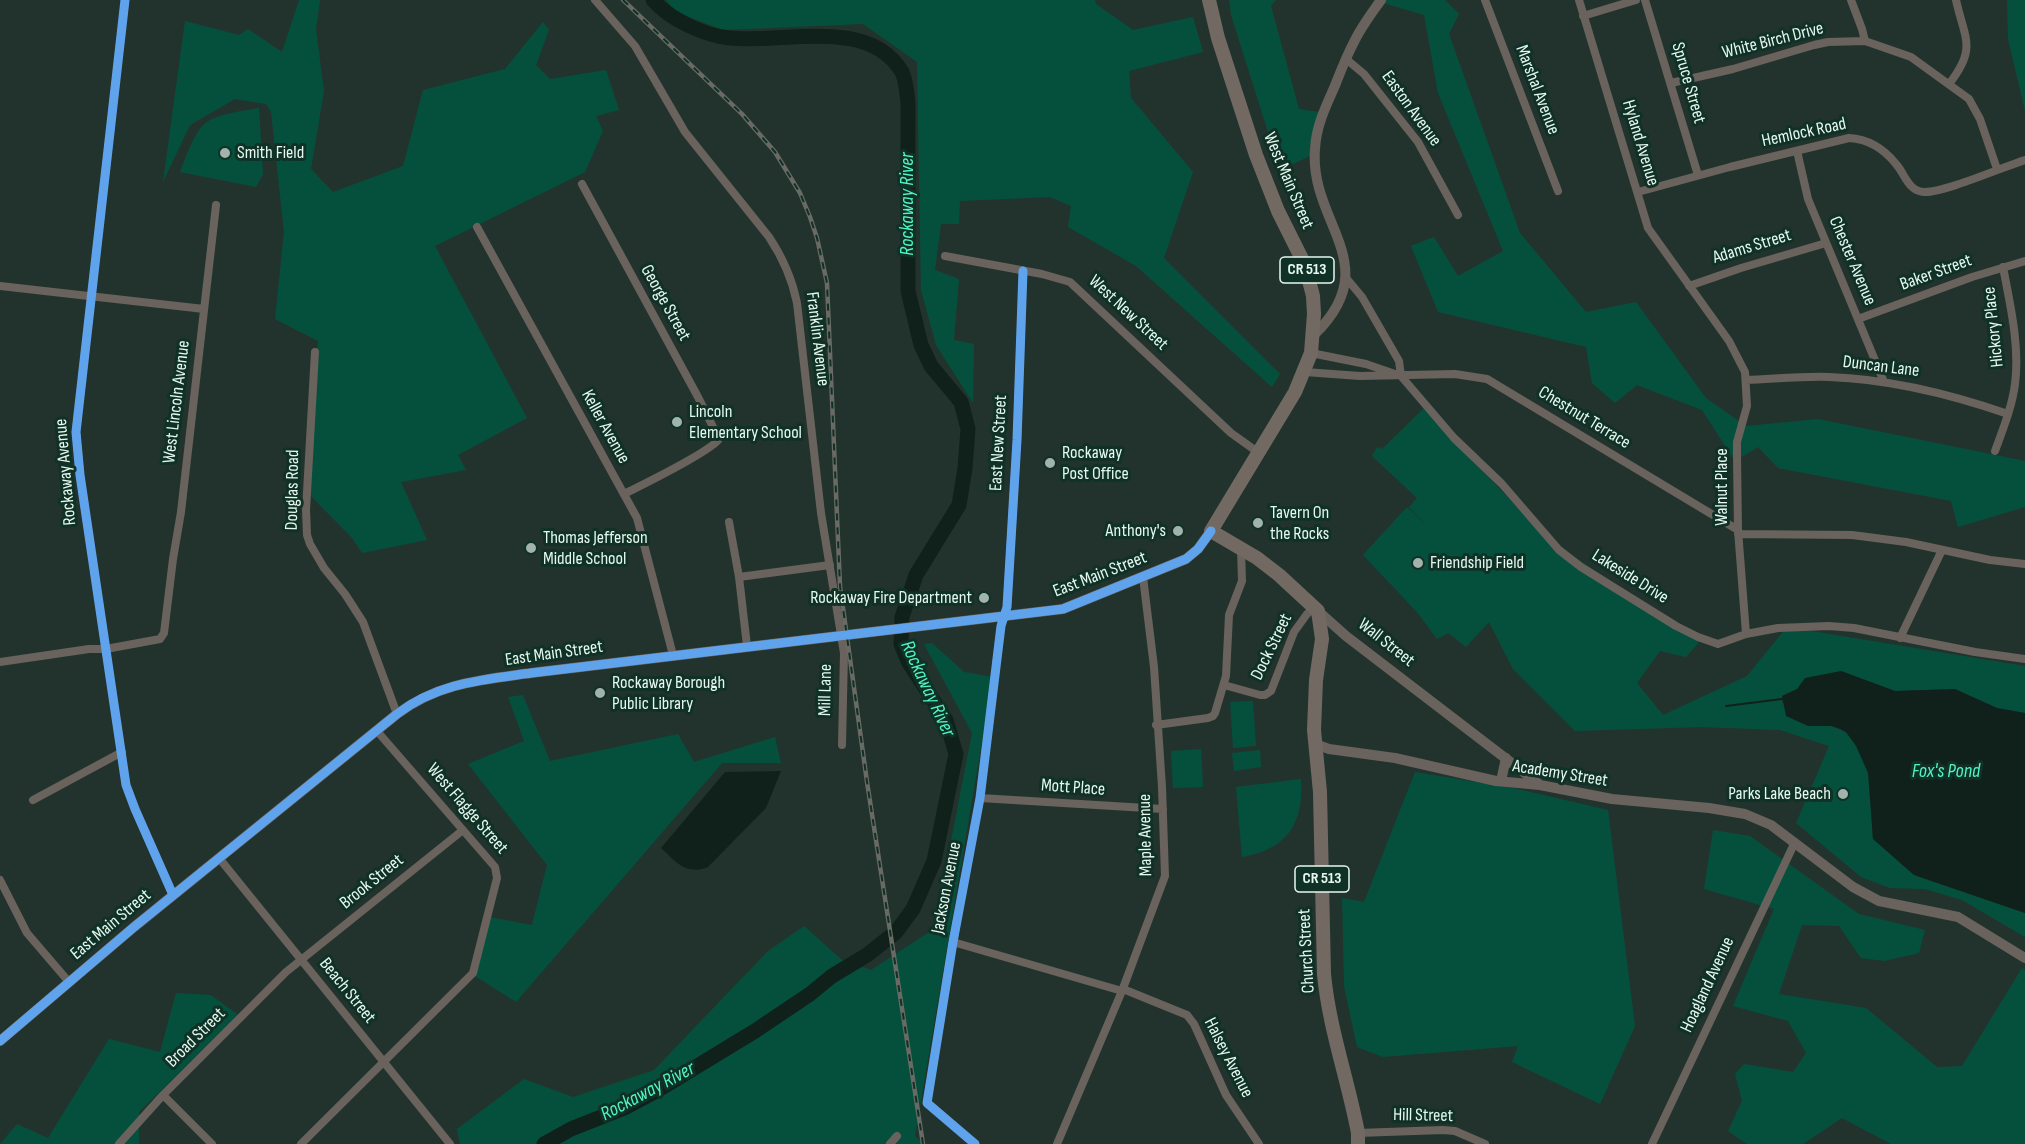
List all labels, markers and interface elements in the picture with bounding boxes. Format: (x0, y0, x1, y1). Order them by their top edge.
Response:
street label: White Birch Drive (1720, 18, 1826, 64)
street label: Spruce Street (1666, 40, 1710, 126)
street label: Marshal Avenue (1510, 42, 1564, 138)
street label: Easton Avenue (1376, 67, 1446, 151)
street label: Hyland Avenue (1617, 98, 1663, 188)
street label: Hemlock Road (1760, 114, 1848, 152)
street label: West Main Street (1258, 129, 1318, 233)
place label: Smith Field (237, 142, 304, 164)
marker: Smith Field (218, 146, 232, 160)
water label: Rockaway River (896, 152, 920, 256)
street label: Chester Avenue (1824, 213, 1880, 309)
street label: Adams Street (1710, 225, 1794, 269)
street label: Baker Street (1897, 250, 1975, 296)
road number: CR 513 (1280, 257, 1334, 283)
street label: George Street (635, 261, 695, 345)
street label: West New Street (1084, 271, 1172, 355)
street label: Hickory Place (1979, 286, 2009, 368)
street label: Franklin Avenue (801, 291, 833, 387)
street label: West Lincoln Avenue (159, 339, 195, 465)
street label: Duncan Lane (1841, 352, 1921, 382)
street label: Chestnut Terrace (1534, 382, 1634, 454)
street label: Keller Avenue (576, 386, 634, 468)
street label: East New Street (986, 394, 1012, 492)
place label: Lincoln Elementary School (689, 401, 802, 444)
marker: Lincoln Elementary School (670, 415, 684, 429)
street label: Rockaway Avenue (51, 418, 81, 526)
place label: Rockaway Post Office (1062, 442, 1129, 484)
street label: Walnut Place (1711, 448, 1733, 526)
street label: Douglas Road (281, 450, 305, 530)
marker: Rockaway Post Office (1043, 456, 1057, 470)
place label: Tavern On the Rocks (1270, 502, 1329, 544)
marker: Tavern On the Rocks (1251, 516, 1265, 530)
place label: Anthony's (1106, 520, 1166, 542)
marker: Anthony's (1171, 524, 1185, 538)
place label: Thomas Jefferson Middle School (543, 527, 648, 570)
marker: Thomas Jefferson Middle School (524, 541, 538, 555)
street label: Lakeside Drive (1588, 545, 1672, 609)
street label: East Main Street (1050, 547, 1150, 603)
place label: Friendship Field (1430, 552, 1524, 574)
marker: Friendship Field (1411, 556, 1425, 570)
place label: Rockaway Fire Department (810, 587, 972, 609)
marker: Rockaway Fire Department (977, 591, 991, 605)
street label: Dock Street (1247, 610, 1297, 684)
street label: Wall Street (1353, 614, 1419, 672)
street label: East Main Street (504, 636, 604, 672)
water label: Rockaway River (894, 637, 960, 741)
street label: Mill Lane (815, 664, 837, 716)
place label: Rockaway Borough Public Library (612, 672, 725, 714)
marker: Rockaway Borough Public Library (593, 686, 607, 700)
street label: Academy Street (1511, 756, 1609, 792)
street label: West Flagge Street (422, 759, 512, 859)
water label: Fox's Pond (1912, 760, 1980, 784)
street label: Mott Place (1040, 775, 1106, 801)
place label: Parks Lake Beach (1728, 783, 1831, 805)
marker: Parks Lake Beach (1836, 787, 1850, 801)
street label: Maple Avenue (1134, 794, 1158, 876)
street label: Jackson Avenue (928, 840, 966, 936)
street label: Brook Street (336, 850, 408, 914)
road number: CR 513 (1295, 866, 1349, 892)
street label: East Main Street (66, 885, 156, 965)
street label: Church Street (1294, 908, 1320, 994)
street label: Hoagland Avenue (1676, 934, 1740, 1036)
street label: Beach Street (314, 954, 380, 1028)
street label: Broad Street (162, 1004, 230, 1072)
street label: Halsey Avenue (1199, 1014, 1257, 1102)
water label: Rockaway River (597, 1057, 699, 1127)
street label: Hill Street (1393, 1105, 1453, 1127)

